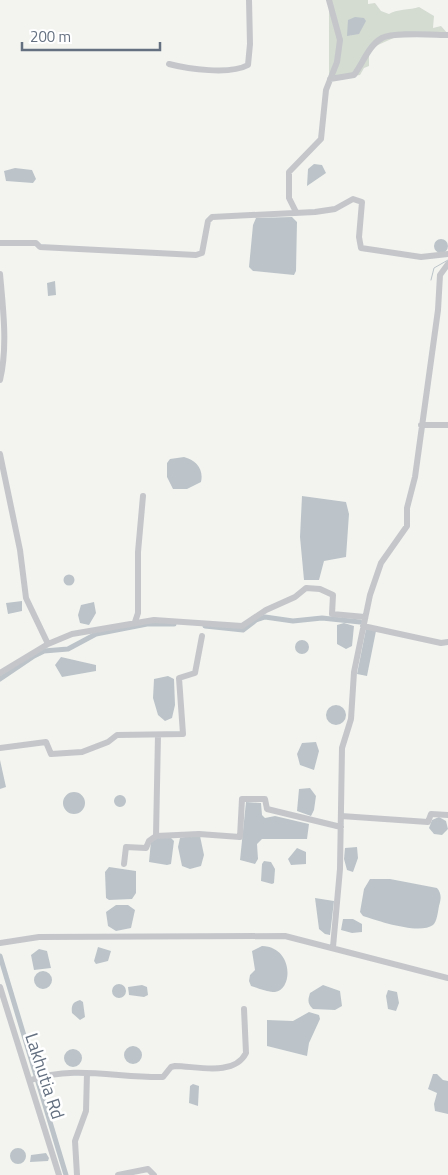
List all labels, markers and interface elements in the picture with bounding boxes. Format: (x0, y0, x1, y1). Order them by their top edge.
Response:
scale bar (22, 20, 160, 52)
text: 200 m (30, 25, 71, 48)
street label: Lakhutia Rd (18, 1029, 72, 1123)

